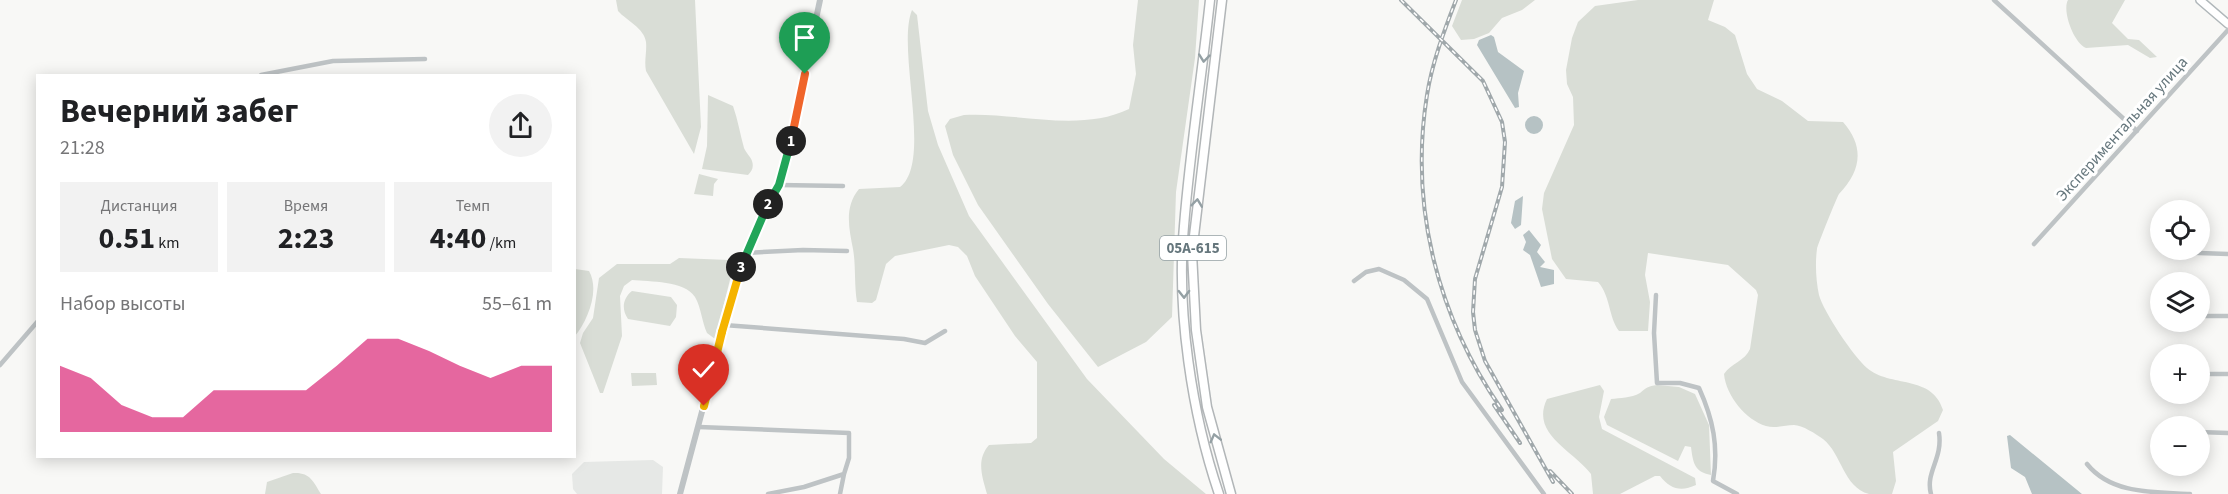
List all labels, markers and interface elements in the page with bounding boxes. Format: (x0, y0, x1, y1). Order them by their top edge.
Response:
pin (779, 12, 830, 74)
icon: arrive (788, 21, 821, 54)
street label: Экспериментальная улица (2051, 52, 2193, 206)
one-way arrow (1198, 54, 1211, 63)
text: Вечерний забег (60, 88, 298, 135)
button: share (489, 94, 552, 157)
pin: 1 (776, 126, 806, 156)
text: 1 (787, 130, 795, 152)
text: 21:28 (60, 134, 105, 162)
pin: 2 (753, 189, 783, 219)
text: 2 (764, 193, 772, 215)
text: Дистанция (101, 195, 177, 217)
text: Время (284, 195, 328, 217)
text: Темп (456, 195, 490, 217)
one-way arrow (1190, 198, 1202, 207)
map controls (2150, 200, 2210, 476)
button: locate (2150, 200, 2210, 260)
text: 0.51 (99, 217, 155, 260)
text: 2:23 (278, 217, 334, 260)
text: 4:40 (430, 217, 486, 260)
text: km (155, 232, 179, 254)
text: /km (486, 232, 516, 254)
road number: 05А-615 (1160, 236, 1226, 260)
pin: 3 (726, 252, 756, 282)
text: 3 (737, 256, 745, 278)
button: layers (2150, 272, 2210, 332)
one-way arrow (1178, 289, 1190, 298)
text: Набор высоты (60, 290, 185, 318)
text: 55–61 m (482, 290, 552, 318)
pin (678, 344, 729, 406)
button: + (2150, 344, 2210, 404)
icon: check (687, 353, 720, 386)
button: − (2150, 416, 2210, 476)
one-way arrow (1210, 433, 1222, 444)

